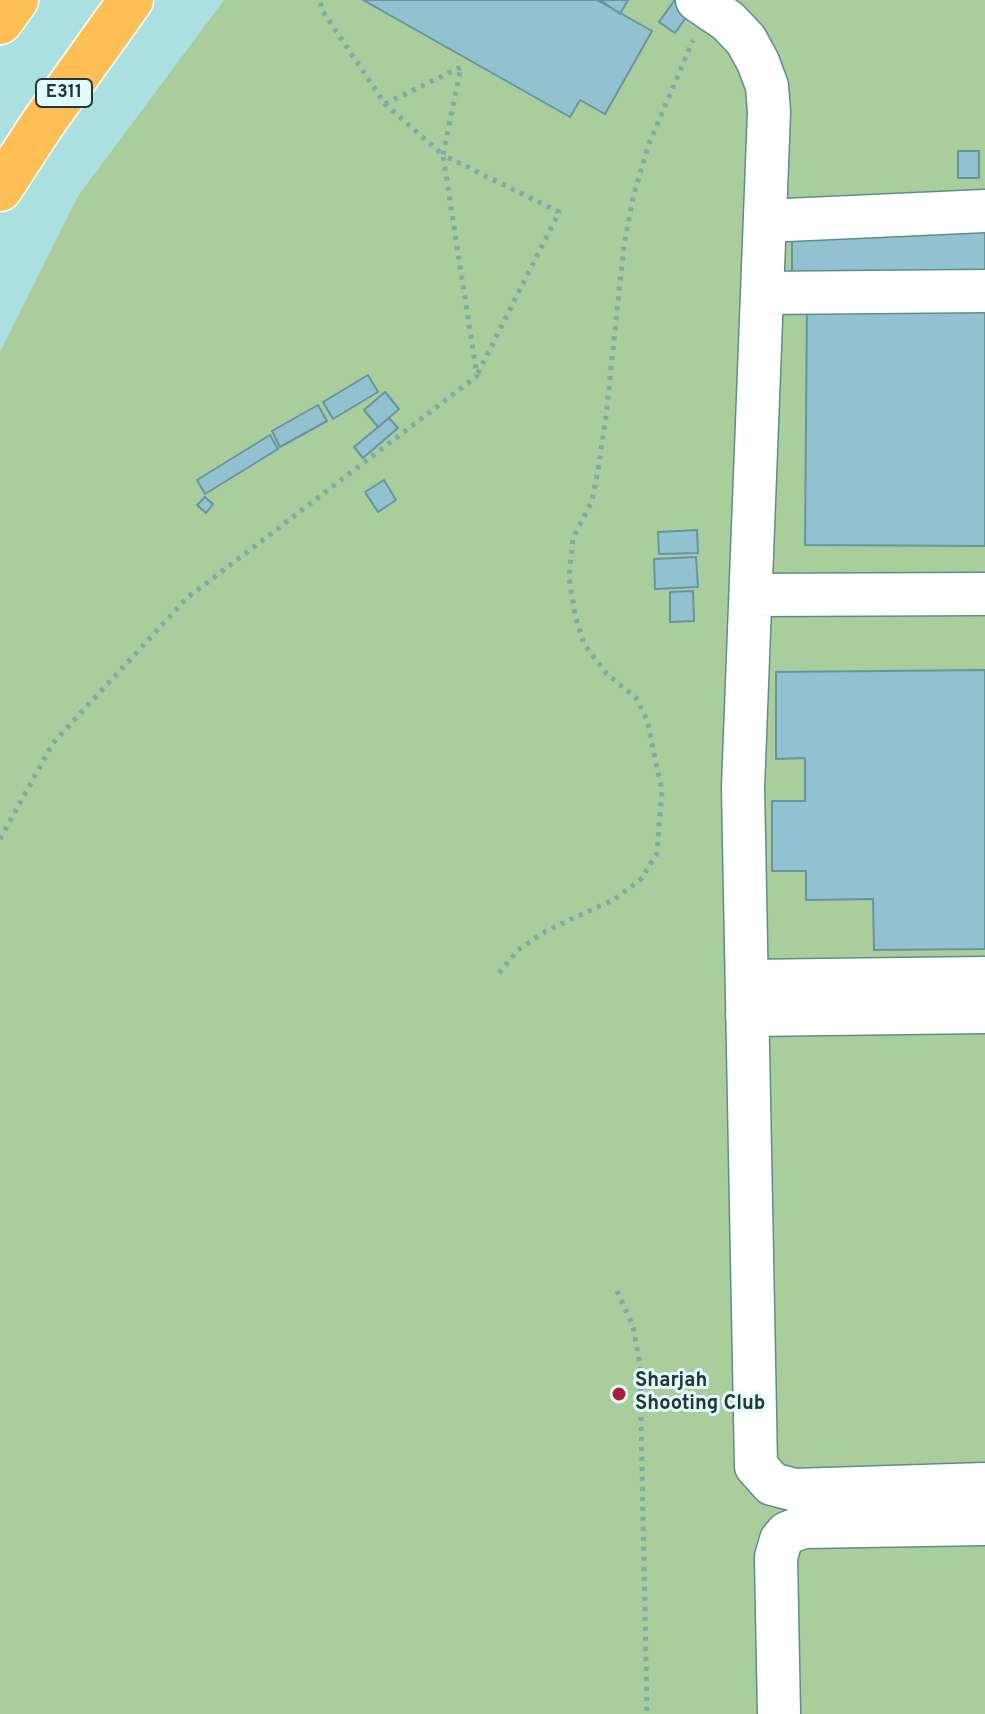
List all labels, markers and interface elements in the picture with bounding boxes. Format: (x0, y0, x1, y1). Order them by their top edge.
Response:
road number: E311 (36, 79, 92, 107)
place label: Sharjah Shooting Club (635, 1370, 765, 1417)
marker: Sharjah Shooting Club (610, 1385, 628, 1403)

